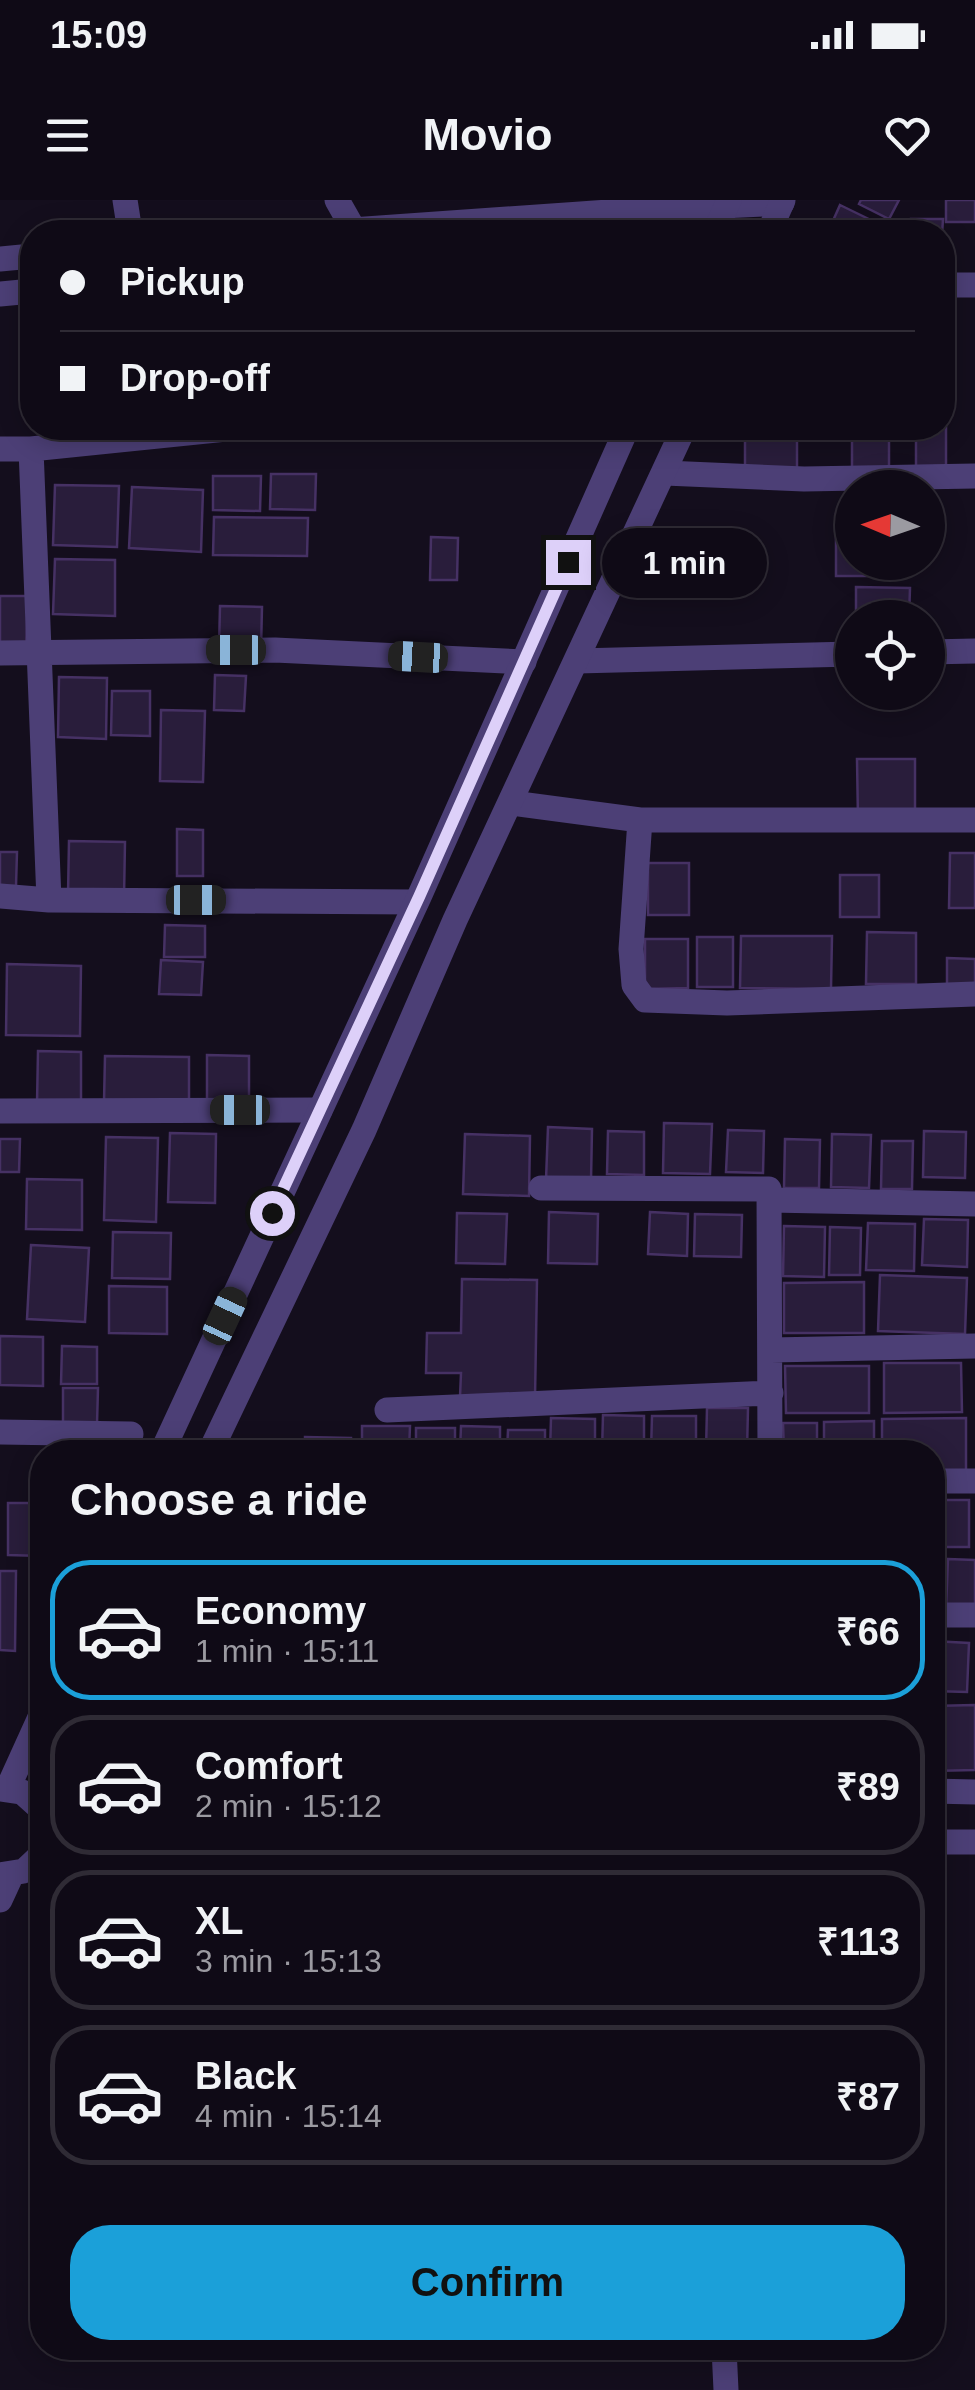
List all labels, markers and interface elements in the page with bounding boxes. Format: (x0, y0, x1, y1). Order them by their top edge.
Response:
text: 15:09 (50, 14, 147, 56)
icon: menu (40, 108, 95, 163)
icon: heart (880, 108, 935, 163)
text: Movio (423, 109, 553, 160)
text: Pickup (120, 261, 245, 303)
text: Drop-off (120, 357, 270, 399)
north arrow (835, 470, 945, 580)
map controls (835, 470, 945, 710)
callout: 1 min (603, 527, 768, 597)
route end (546, 540, 591, 585)
text: 1 min (643, 545, 726, 581)
button: locate (835, 600, 945, 710)
car (206, 635, 266, 665)
car (387, 640, 449, 674)
car (166, 885, 226, 915)
car (210, 1095, 270, 1125)
route start (250, 1191, 295, 1236)
car (199, 1282, 251, 1350)
text: Choose a ride (70, 1474, 368, 1525)
icon: car (75, 1585, 165, 1675)
text: Economy (195, 1590, 366, 1632)
text: ₹66 (836, 1611, 900, 1653)
text: 1 min · 15:11 (195, 1633, 379, 1669)
icon: car (75, 1740, 165, 1830)
text: Comfort (195, 1745, 343, 1787)
text: ₹89 (836, 1766, 900, 1808)
text: 2 min · 15:12 (195, 1788, 382, 1824)
icon: car (75, 1895, 165, 1985)
text: XL (195, 1900, 244, 1942)
text: ₹113 (817, 1921, 900, 1963)
text: 3 min · 15:13 (195, 1943, 382, 1979)
icon: car (75, 2050, 165, 2140)
text: Black (195, 2055, 296, 2097)
text: ₹87 (836, 2076, 900, 2118)
text: 4 min · 15:14 (195, 2098, 382, 2134)
button: Confirm (70, 2225, 905, 2340)

